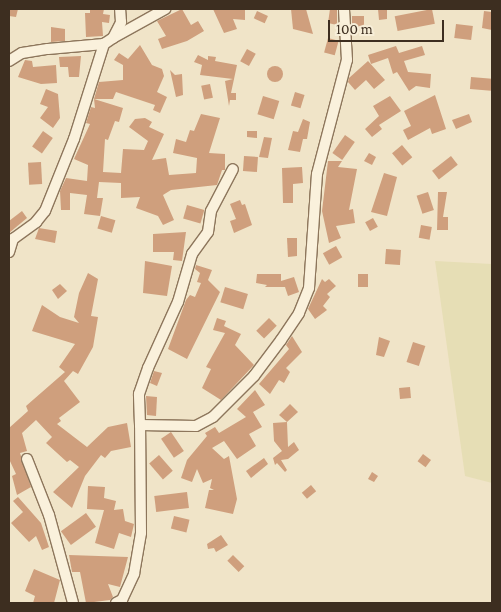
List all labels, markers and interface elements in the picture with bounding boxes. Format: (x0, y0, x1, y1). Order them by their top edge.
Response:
scale bar (331, 10, 447, 42)
text: 100 m (336, 21, 373, 37)

